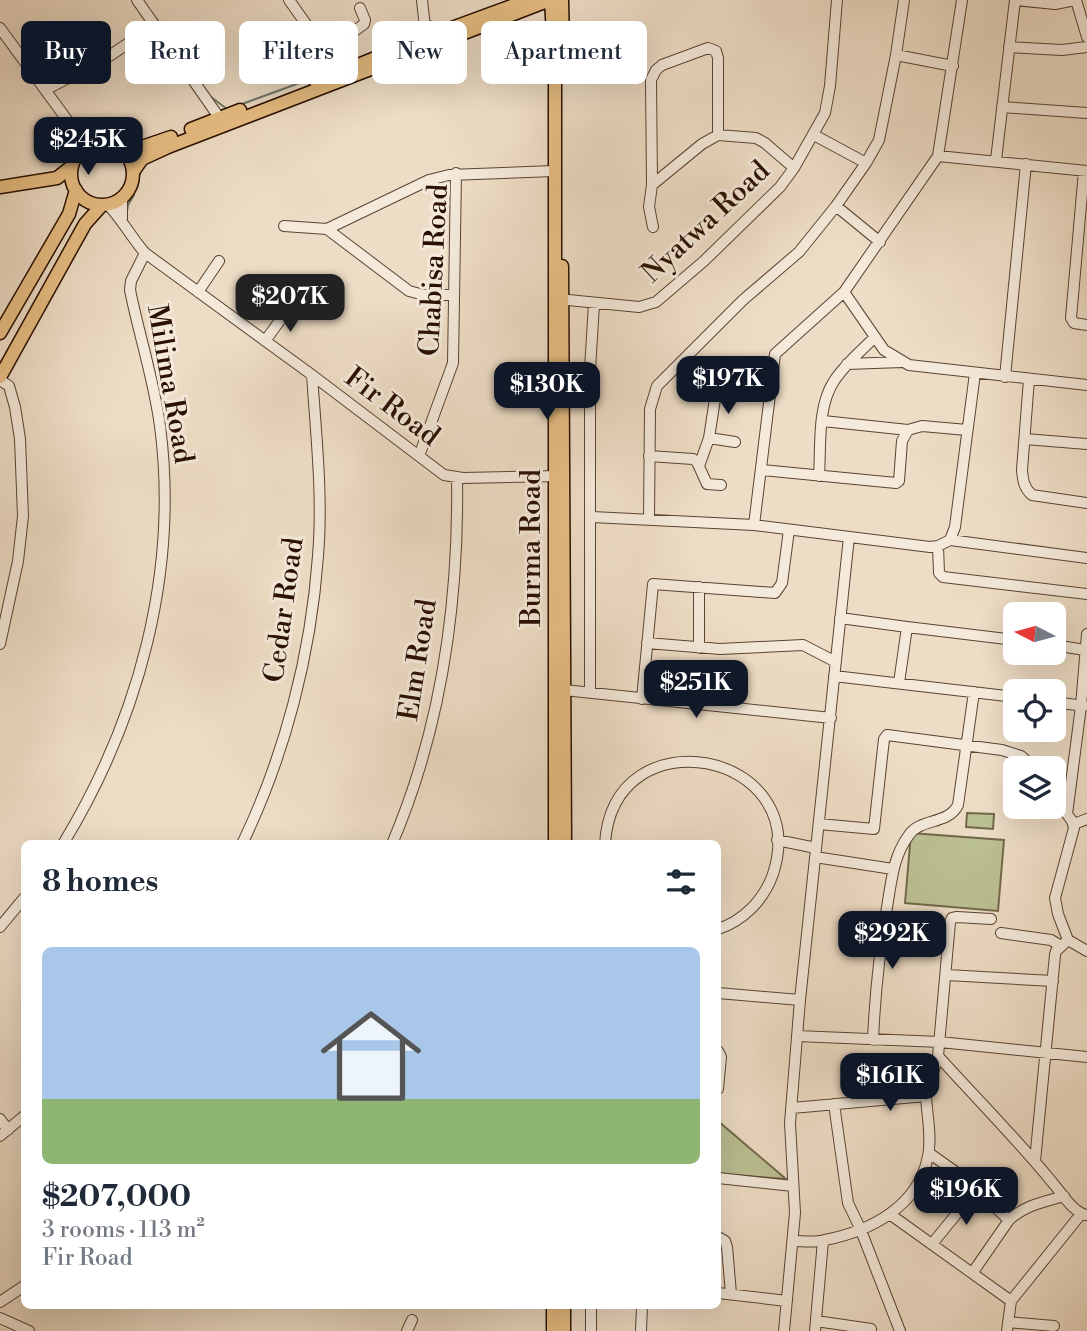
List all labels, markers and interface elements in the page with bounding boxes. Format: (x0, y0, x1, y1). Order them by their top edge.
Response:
chip: Buy (21, 21, 111, 84)
chip: Rent (125, 21, 225, 84)
chip: Filters (239, 21, 358, 84)
chip: New (372, 21, 467, 84)
chip: Apartment (481, 21, 647, 84)
pin: $245K (39, 118, 137, 177)
text: $245K (50, 126, 126, 154)
street label: Nyatwa Road (635, 154, 777, 290)
street label: Chabisa Road (412, 183, 456, 357)
pin: $207K (241, 274, 339, 334)
text: $207K (252, 283, 328, 311)
street label: Milima Road (139, 302, 201, 466)
pin: $197K (679, 356, 777, 416)
street label: Fir Road (337, 360, 447, 454)
pin: $130K (498, 362, 596, 422)
text: $197K (692, 365, 764, 393)
text: $130K (510, 371, 584, 399)
street label: Burma Road (514, 469, 549, 628)
street label: Cedar Road (256, 535, 312, 685)
street label: Elm Road (391, 596, 445, 723)
north arrow (1003, 602, 1066, 665)
map controls (1003, 602, 1066, 819)
pin: $251K (647, 660, 745, 720)
text: $251K (660, 669, 732, 697)
button: locate (1003, 679, 1066, 742)
button: layers (1003, 756, 1066, 819)
text: 8 homes (42, 863, 158, 901)
icon: filters (662, 863, 700, 901)
pin: $292K (843, 912, 941, 971)
text: $292K (854, 920, 930, 948)
icon: home (308, 993, 434, 1119)
pin: $161K (841, 1054, 939, 1113)
text: $161K (856, 1062, 924, 1090)
pin: $196K (917, 1168, 1015, 1227)
text: $196K (930, 1176, 1002, 1204)
text: $207,000 (42, 1178, 191, 1216)
text: 3 rooms · 113 m² (42, 1216, 205, 1244)
text: Fir Road (42, 1244, 132, 1272)

